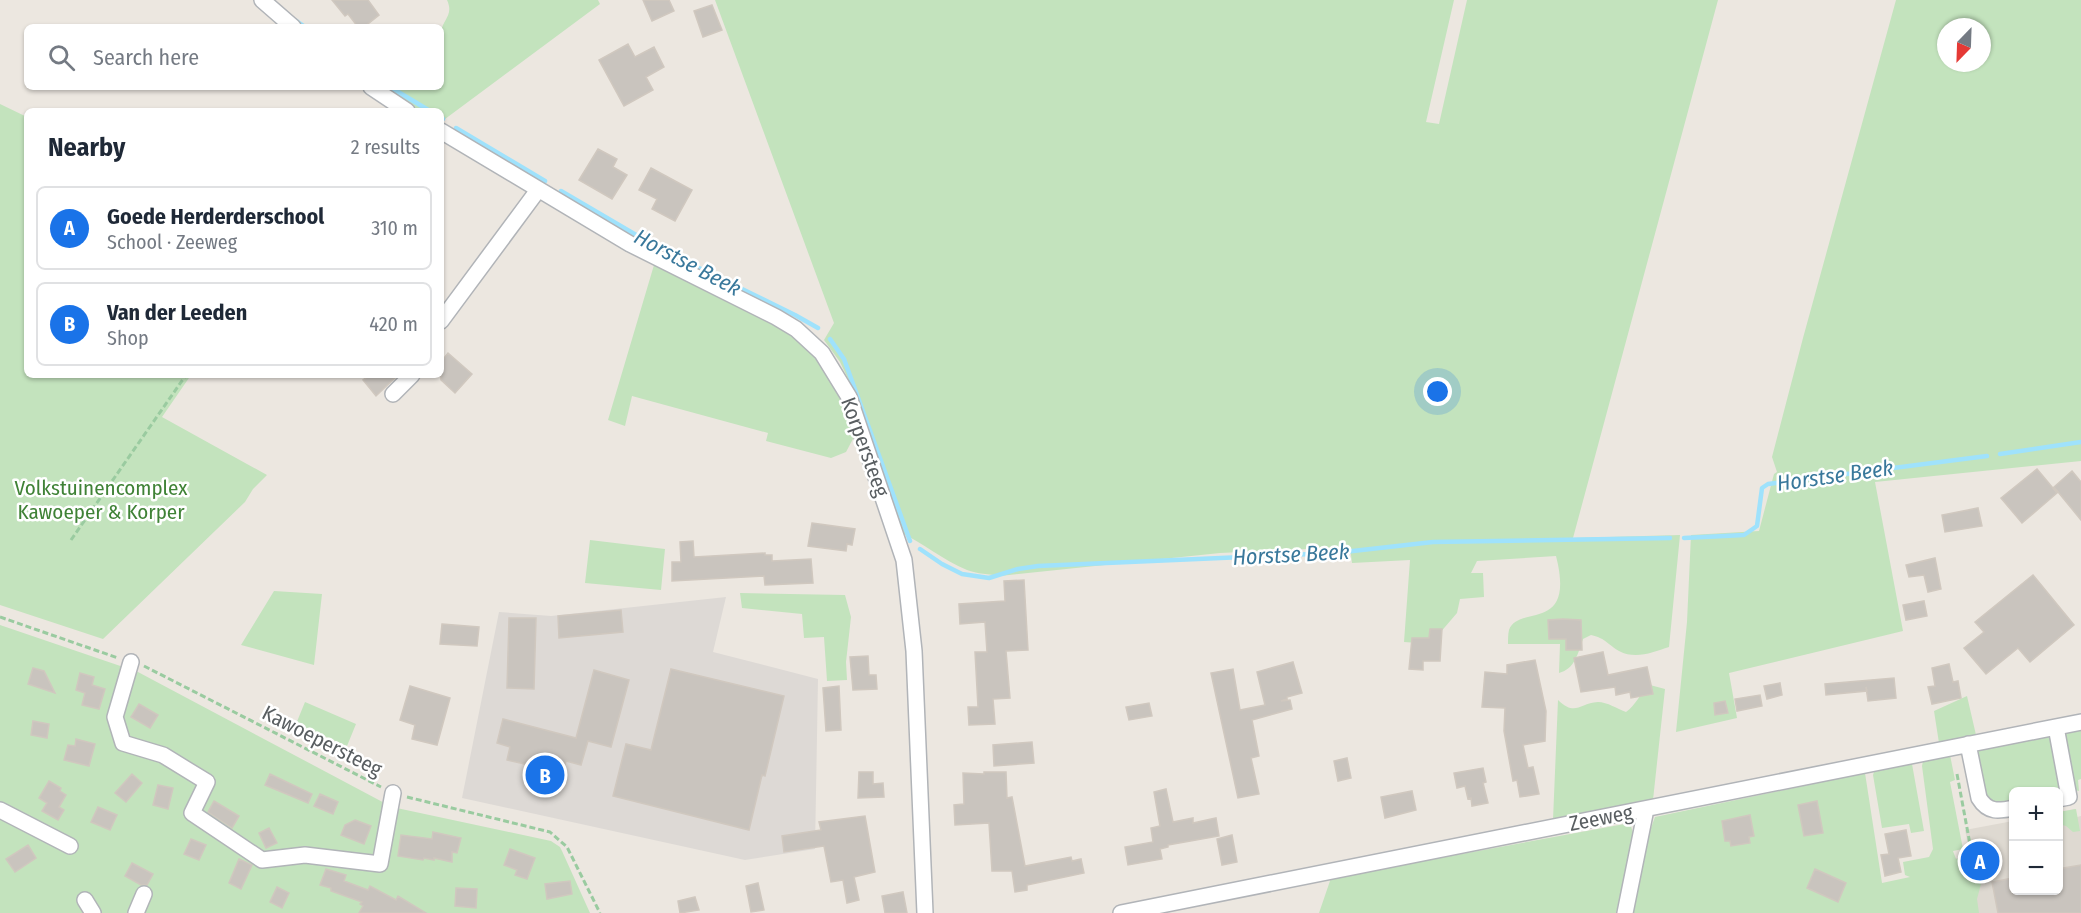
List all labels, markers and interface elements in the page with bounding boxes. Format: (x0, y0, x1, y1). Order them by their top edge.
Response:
north arrow (1937, 18, 1991, 72)
search box (24, 24, 444, 90)
icon: search (45, 41, 78, 74)
text: Search here (93, 44, 199, 71)
text: Nearby (48, 132, 125, 163)
text: 2 results (351, 135, 420, 159)
text: Goede Herderderschool (107, 203, 324, 230)
text: A (64, 216, 75, 240)
text: 310 m (371, 216, 418, 240)
water label: Horstse Beek (630, 223, 746, 302)
text: School · Zeeweg (107, 230, 237, 254)
text: Van der Leeden (107, 299, 247, 326)
text: B (64, 312, 75, 336)
text: 420 m (369, 312, 418, 336)
text: Shop (107, 326, 149, 350)
your location (1423, 377, 1452, 406)
street label: Korpersteeg (835, 394, 895, 500)
water label: Horstse Beek (1775, 454, 1895, 497)
park label: Volkstuinencomplex Kawoeper & Korper (15, 475, 188, 525)
water label: Horstse Beek (1232, 538, 1350, 571)
street label: Kawoepersteeg (258, 700, 386, 782)
pin: B (526, 752, 564, 798)
map controls (2009, 787, 2063, 895)
button: + (2009, 787, 2063, 841)
street label: Zeeweg (1567, 799, 1635, 837)
pin: A (1960, 838, 2000, 884)
button: − (2009, 841, 2063, 895)

